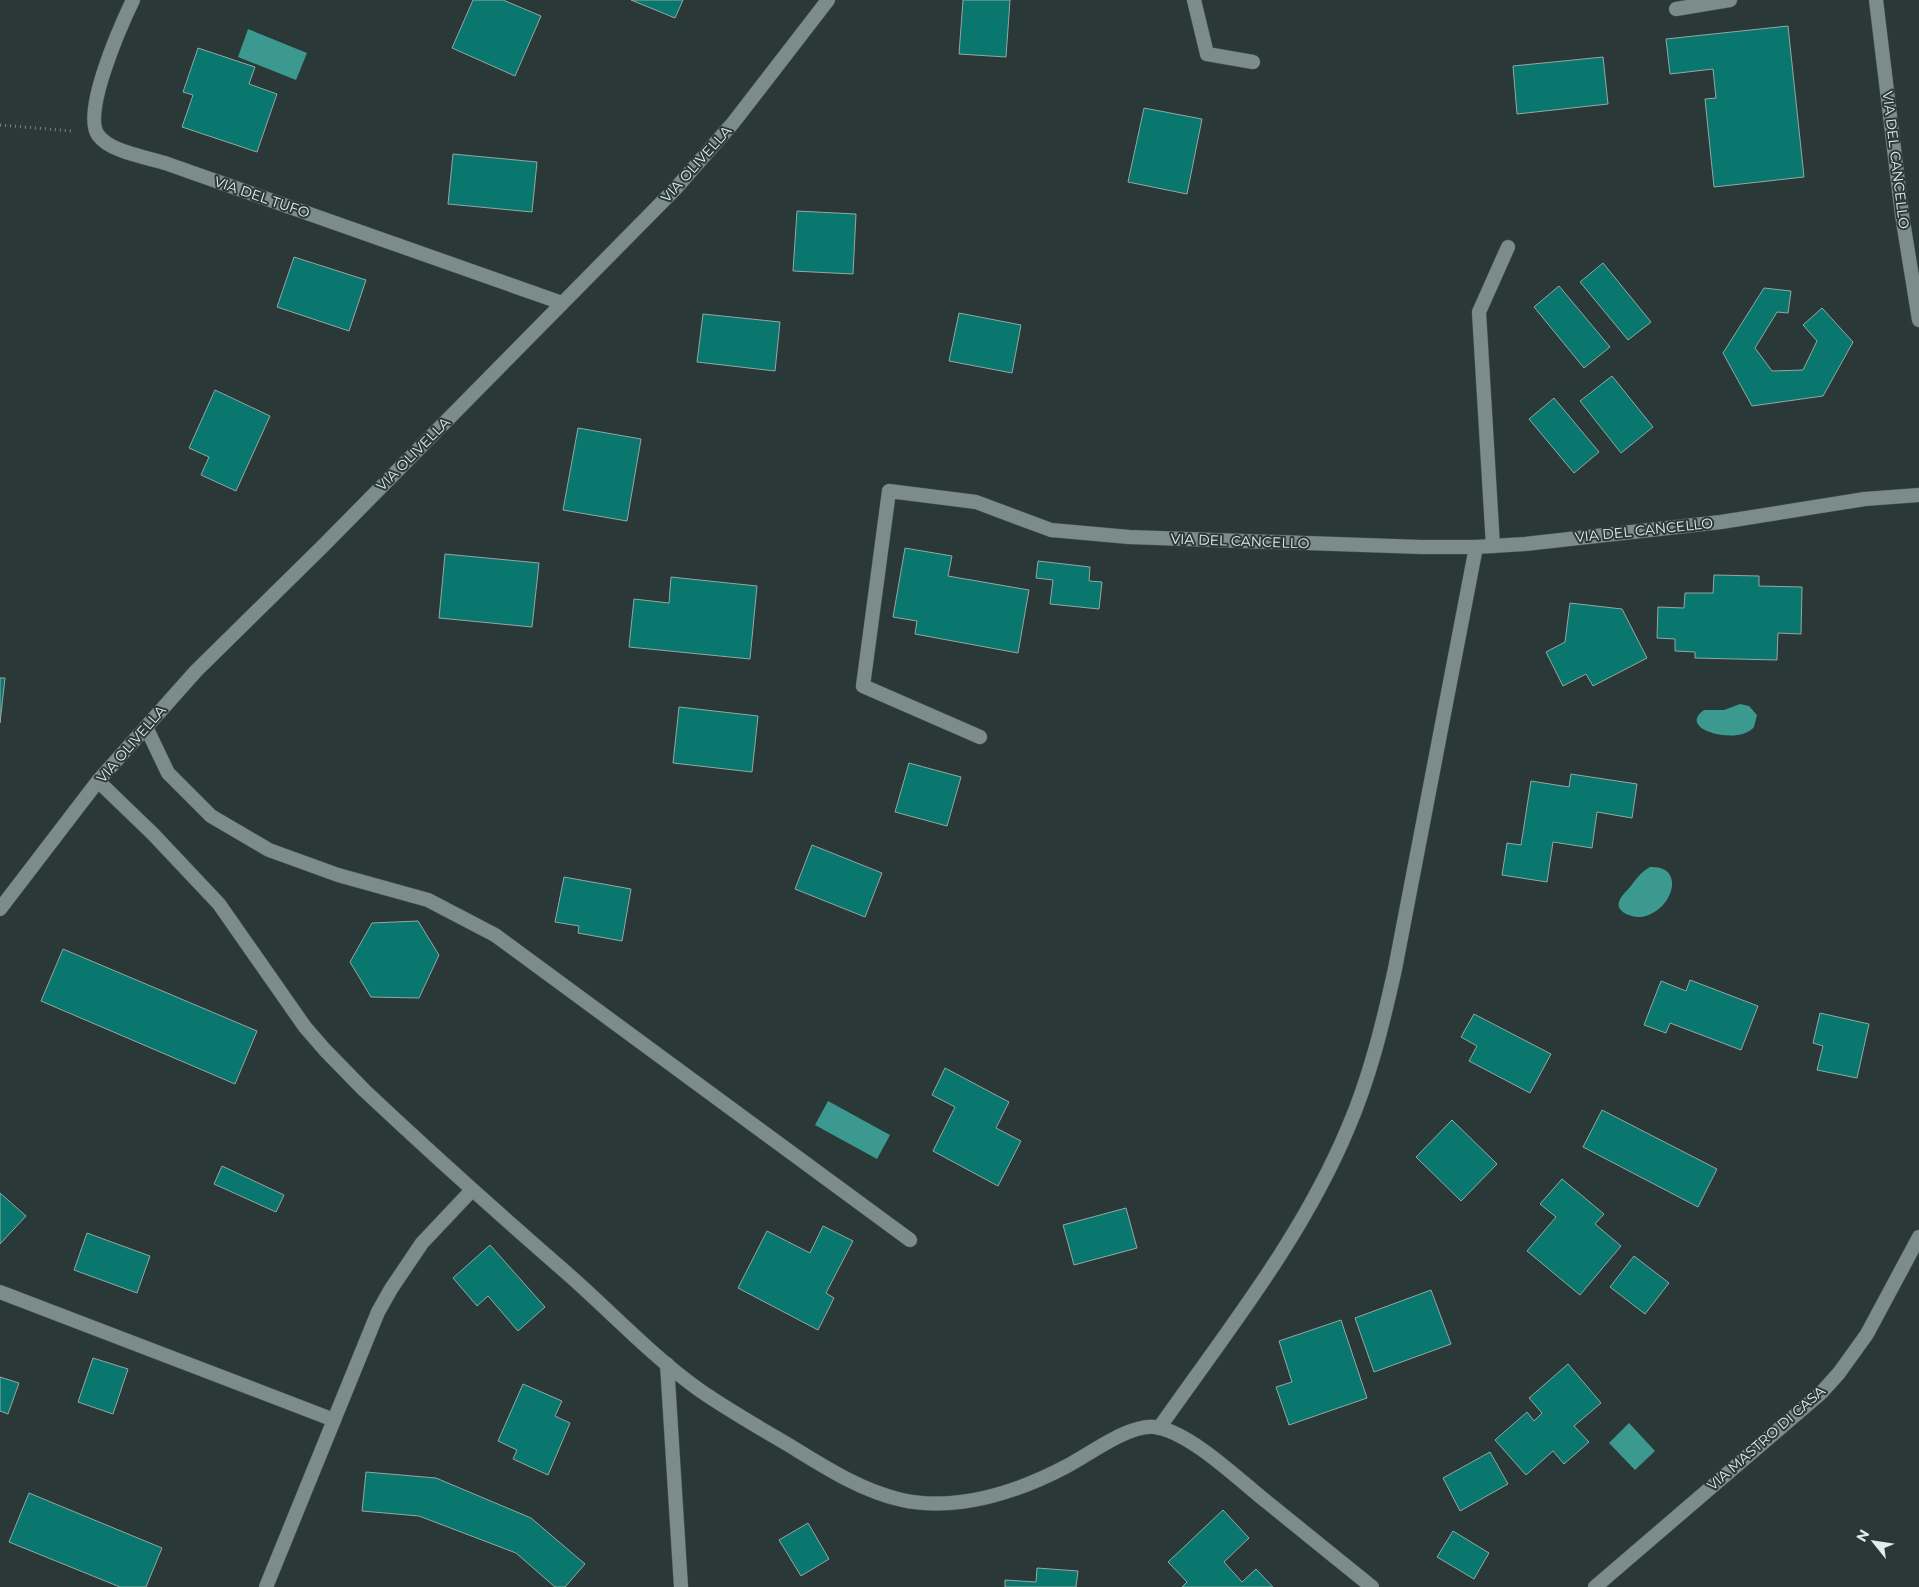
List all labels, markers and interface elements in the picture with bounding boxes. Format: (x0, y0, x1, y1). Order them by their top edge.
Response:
street label: VIA DEL CANCELLO (1879, 90, 1913, 230)
street label: VIA OLIVELLA (657, 121, 736, 206)
street label: VIA DEL TUFO (212, 172, 312, 222)
street label: VIA OLIVELLA (372, 413, 454, 495)
street label: VIA DEL CANCELLO (1574, 514, 1714, 546)
street label: VIA DEL CANCELLO (1170, 530, 1310, 552)
street label: VIA OLIVELLA (92, 701, 170, 786)
street label: VIA MASTRO DI CASA (1703, 1381, 1830, 1494)
north arrow (1849, 1517, 1899, 1567)
text: N (1852, 1526, 1873, 1545)

